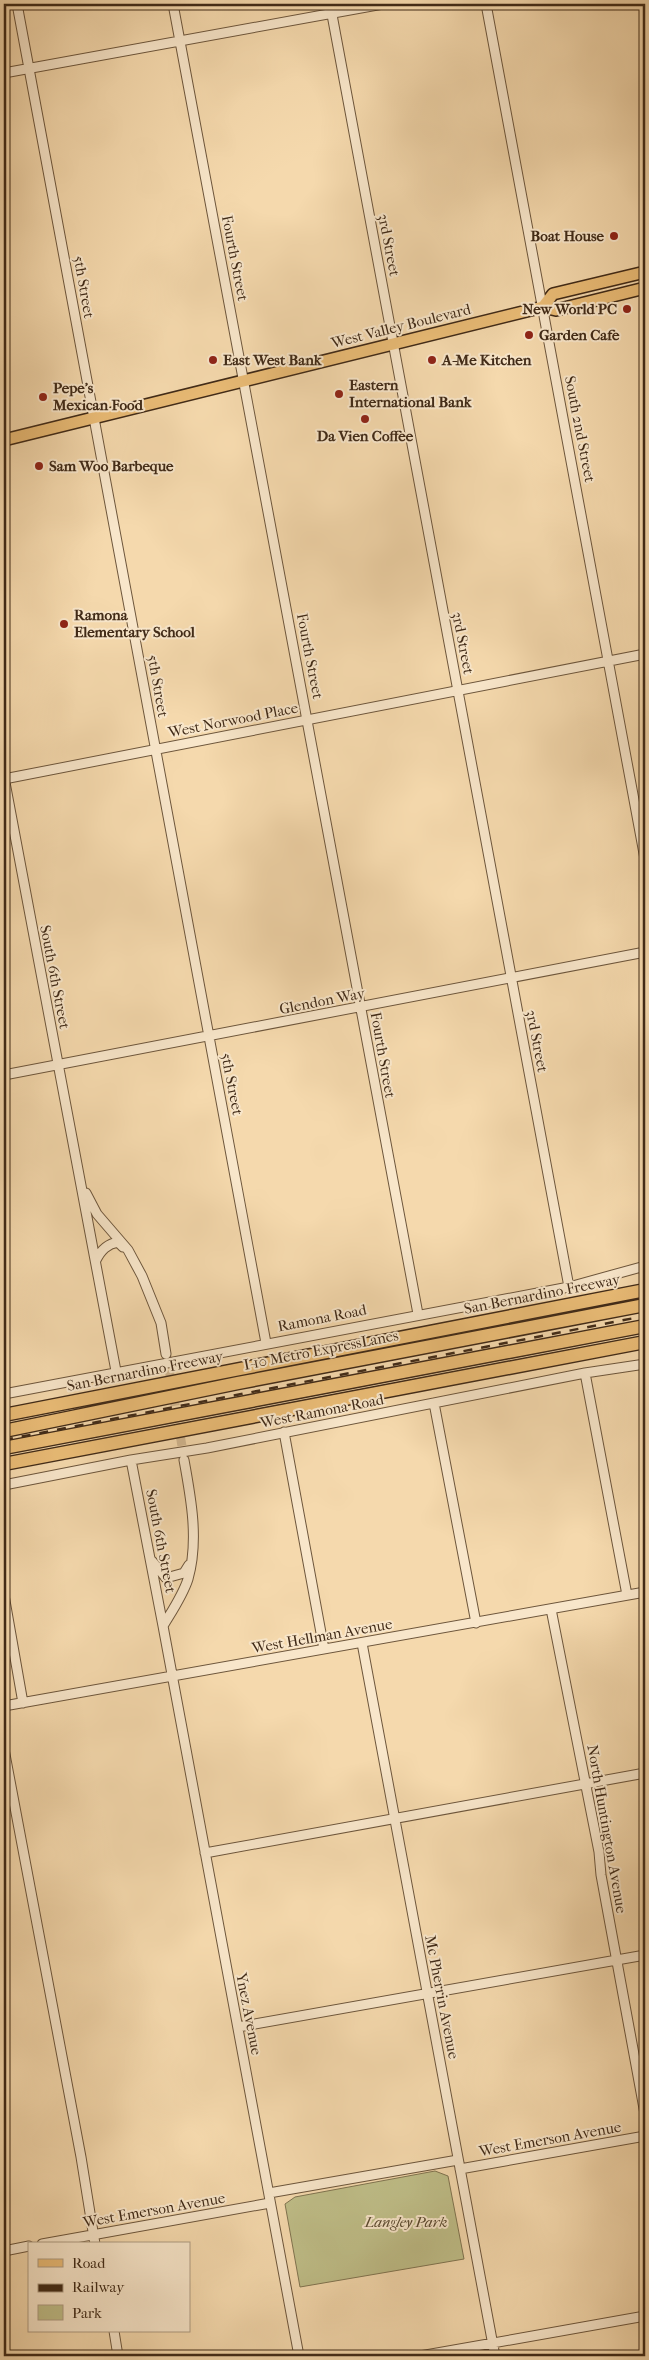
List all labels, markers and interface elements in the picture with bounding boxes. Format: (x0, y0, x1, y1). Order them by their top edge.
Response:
street label: 3rd Street (374, 212, 404, 278)
street label: Fourth Street (218, 214, 252, 303)
place label: Boat House (531, 227, 605, 245)
marker: Boat House (608, 230, 620, 242)
street label: 5th Street (70, 254, 98, 320)
street label: West Valley Boulevard (328, 300, 474, 352)
place label: New World PC (522, 300, 617, 318)
marker: New World PC (621, 303, 633, 315)
place label: Garden Cafe (539, 326, 620, 344)
marker: Garden Cafe (523, 329, 535, 341)
place label: East West Bank (223, 351, 323, 369)
place label: A-Me Kitchen (441, 351, 532, 369)
marker: East West Bank (207, 354, 219, 366)
marker: A-Me Kitchen (426, 354, 438, 366)
street label: South 2nd Street (561, 374, 599, 484)
place label: Eastern International Bank (349, 376, 473, 411)
place label: Pepe's Mexican Food (52, 379, 144, 414)
marker: Eastern International Bank (333, 388, 345, 400)
marker: Pepe's Mexican Food (37, 391, 49, 403)
marker: Da Vien Coffee (359, 413, 371, 425)
place label: Da Vien Coffee (317, 427, 414, 445)
place label: Sam Woo Barbeque (49, 457, 174, 475)
marker: Sam Woo Barbeque (33, 460, 45, 472)
place label: Ramona Elementary School (74, 606, 196, 641)
street label: 3rd Street (448, 610, 478, 676)
street label: Fourth Street (293, 612, 327, 701)
marker: Ramona Elementary School (58, 618, 70, 630)
street label: 5th Street (144, 653, 172, 719)
street label: West Norwood Place (166, 698, 300, 742)
street label: South 6th Street (36, 924, 74, 1031)
street label: Glendon Way (278, 984, 367, 1018)
street label: 3rd Street (522, 1008, 552, 1074)
street label: Fourth Street (367, 1011, 400, 1100)
street label: 5th Street (217, 1051, 247, 1117)
street label: San Bernardino Freeway (462, 1270, 623, 1318)
street label: Ramona Road (276, 1300, 369, 1335)
street label: I-10 Metro ExpressLanes (242, 1326, 400, 1374)
street label: San Bernardino Freeway (65, 1347, 226, 1395)
street label: West Ramona Road (258, 1390, 386, 1432)
street label: South 6th Street (142, 1488, 180, 1595)
street label: West Hellman Avenue (249, 1615, 394, 1657)
street label: North Huntington Avenue (583, 1743, 631, 1915)
street label: Mc Pherrin Avenue (421, 1934, 463, 2061)
street label: Ynez Avenue (232, 1970, 266, 2057)
street label: West Emerson Avenue (477, 2118, 623, 2161)
street label: West Emerson Avenue (81, 2189, 227, 2232)
park label: Langley Park (364, 2213, 447, 2231)
legend (28, 2242, 190, 2332)
text: Road (72, 2254, 106, 2272)
text: Railway (72, 2278, 125, 2296)
text: Park (72, 2304, 102, 2322)

